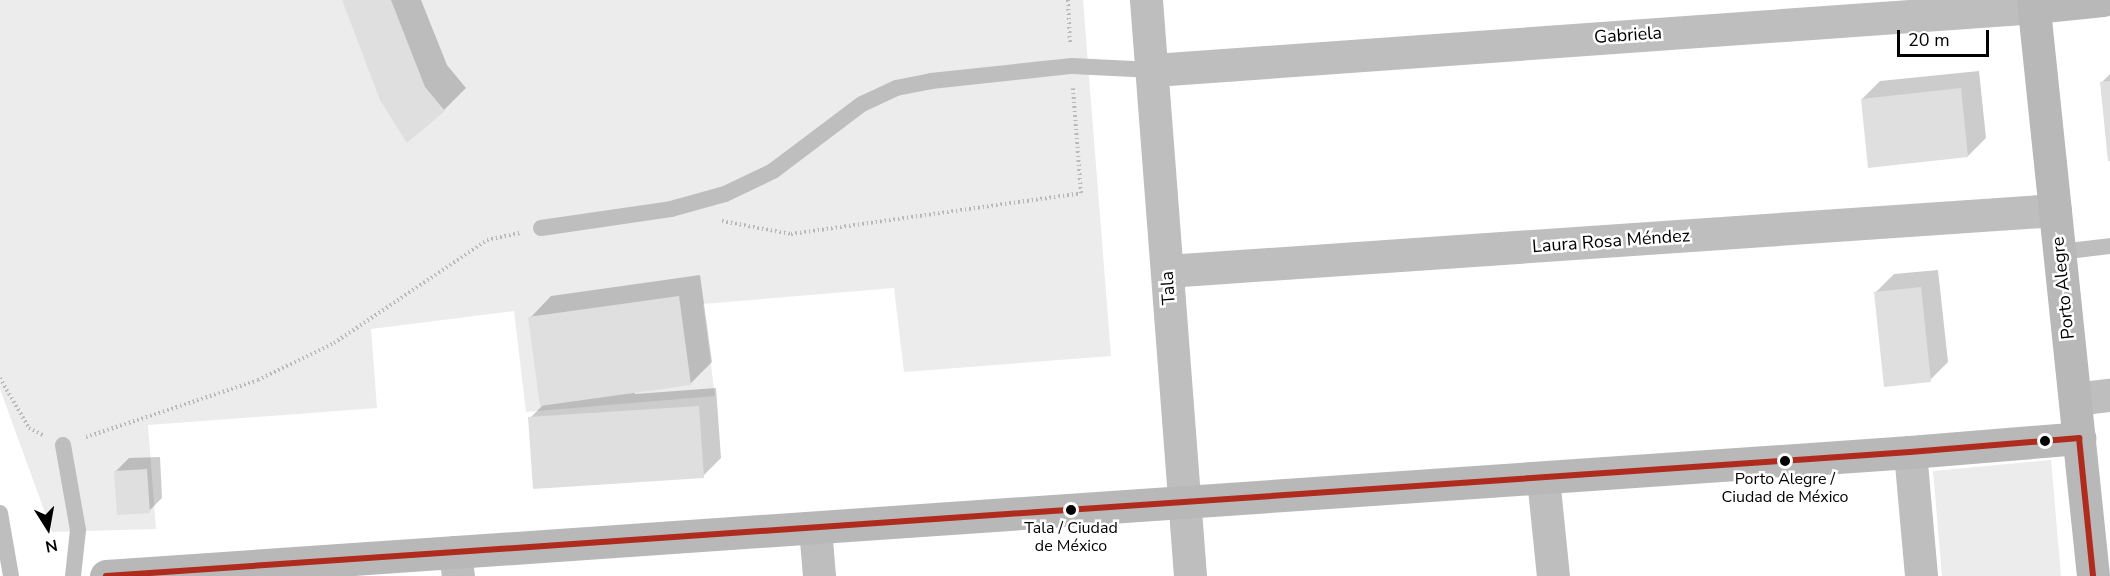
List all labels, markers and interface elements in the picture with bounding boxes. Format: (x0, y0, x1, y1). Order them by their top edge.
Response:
scale bar (1900, 18, 1992, 56)
street label: Gabriela (1593, 22, 1663, 48)
text: 20 m (1908, 28, 1950, 52)
street label: Laura Rosa Méndez (1531, 225, 1691, 257)
street label: Porto Alegre (2047, 236, 2079, 340)
street label: Tala (1156, 270, 1180, 306)
unlabelled marker (2039, 435, 2051, 447)
marker: Porto Alegre / Ciudad de México (1779, 455, 1791, 467)
place label: Porto Alegre / Ciudad de México (1721, 469, 1849, 507)
north arrow (18, 498, 78, 558)
marker: Tala / Ciudad de México (1065, 504, 1077, 516)
place label: Tala / Ciudad de México (1024, 518, 1118, 556)
text: N (43, 534, 59, 558)

